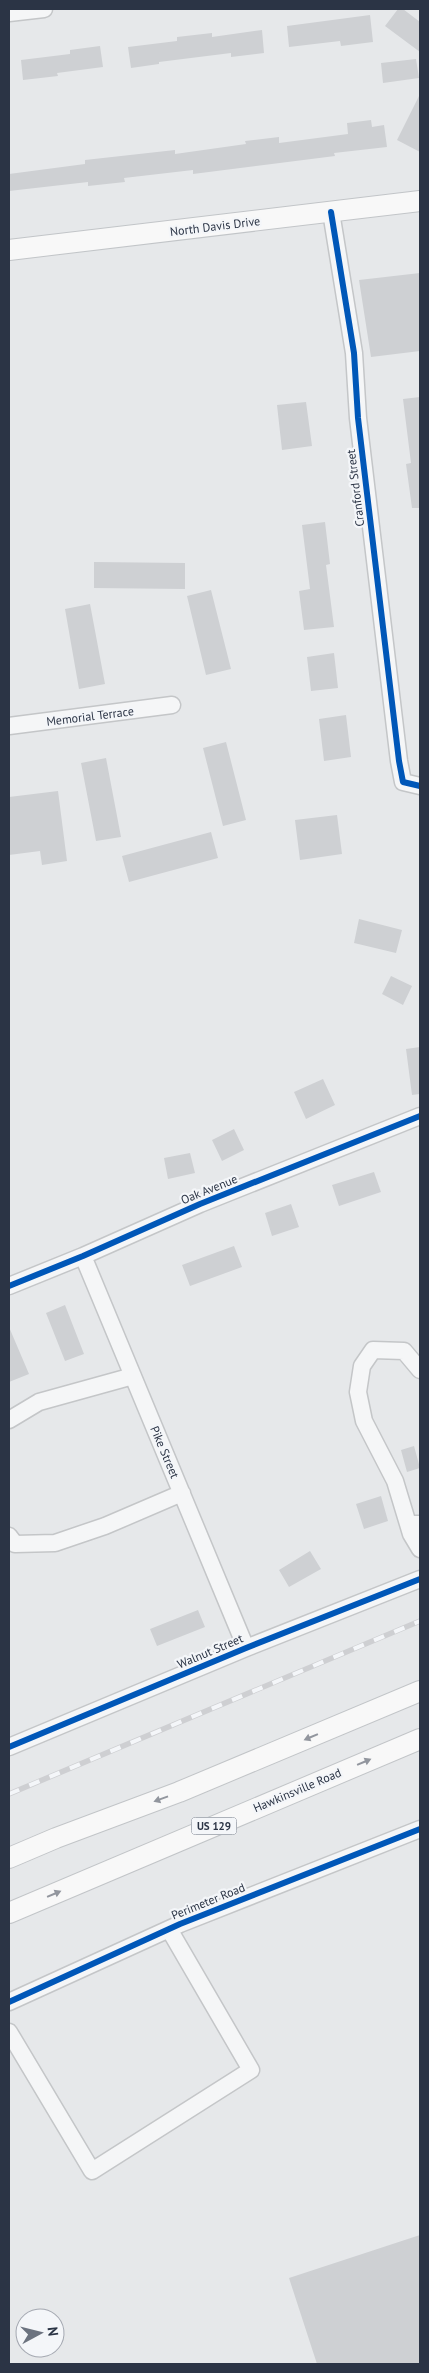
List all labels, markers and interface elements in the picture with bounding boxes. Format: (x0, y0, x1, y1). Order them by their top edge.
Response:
street label: North Davis Drive (169, 213, 261, 239)
street label: Cranford Street (343, 448, 367, 528)
street label: Memorial Terrace (45, 703, 135, 729)
street label: Oak Avenue (178, 1171, 240, 1207)
street label: Pike Street (147, 1424, 183, 1480)
street label: Walnut Street (175, 1630, 245, 1672)
one-way arrow (304, 1734, 318, 1742)
one-way arrow (357, 1758, 372, 1766)
street label: Hawkinsville Road (251, 1765, 343, 1815)
one-way arrow (153, 1796, 168, 1803)
road number: US 129 (192, 1818, 236, 1834)
street label: Perimeter Road (169, 1879, 247, 1923)
one-way arrow (47, 1890, 61, 1898)
north arrow (15, 2308, 65, 2358)
text: N (43, 2326, 62, 2337)

